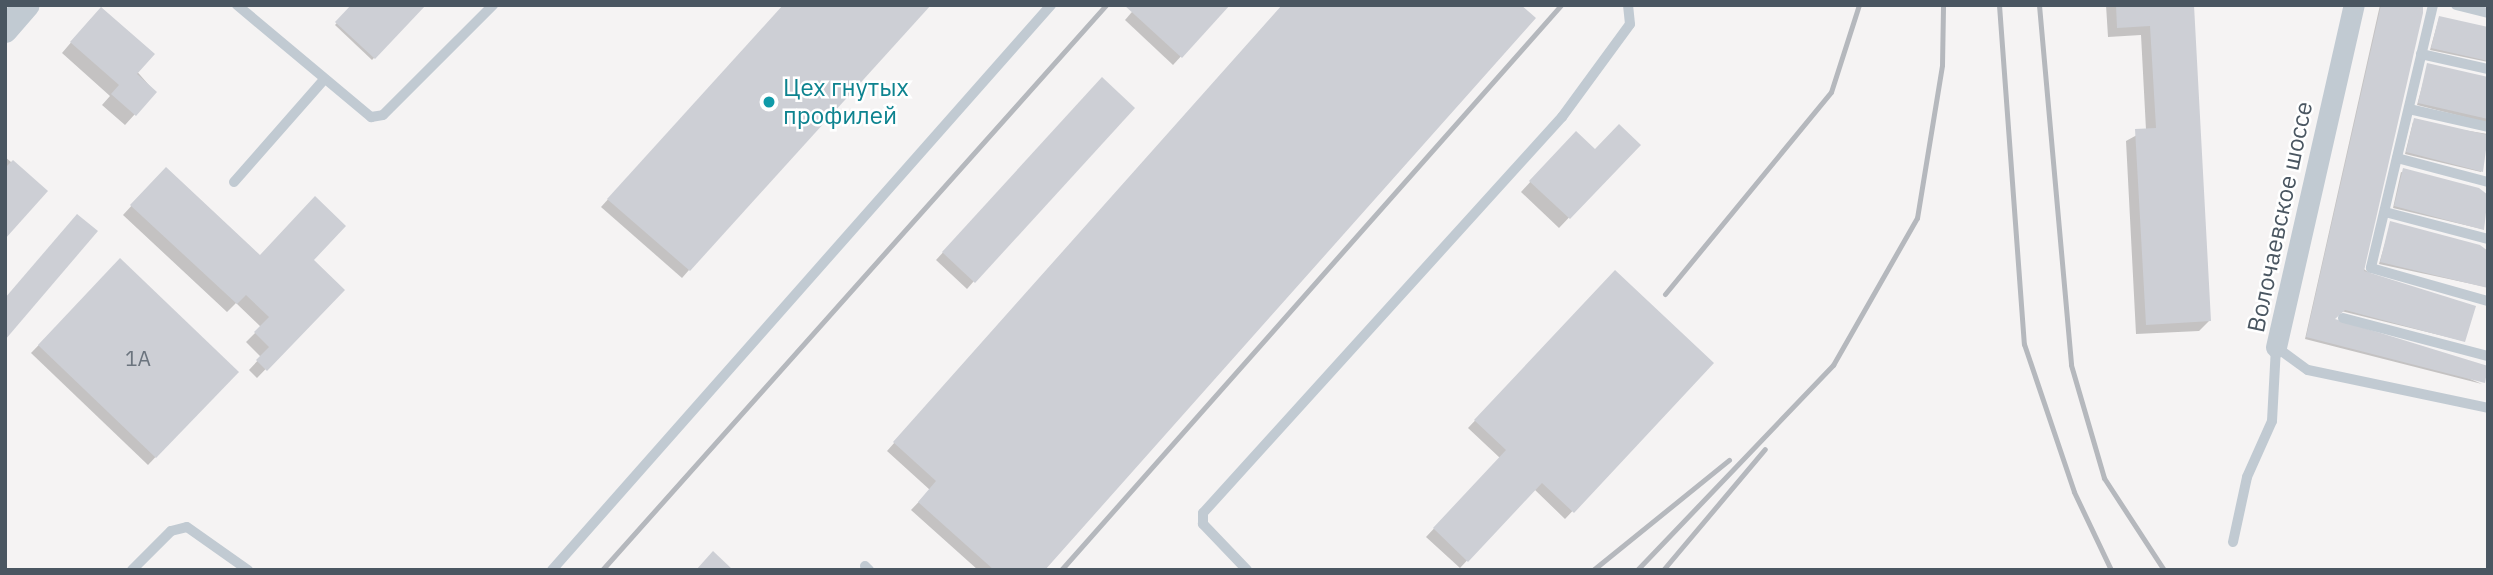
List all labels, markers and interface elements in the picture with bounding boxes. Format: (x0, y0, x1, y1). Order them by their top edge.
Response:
place label: Цех гнутых профилей (783, 74, 909, 130)
marker: Цех гнутых профилей (761, 94, 777, 110)
street label: Волочаевское шоссе (2241, 99, 2319, 335)
house number: 1А (125, 345, 151, 371)

